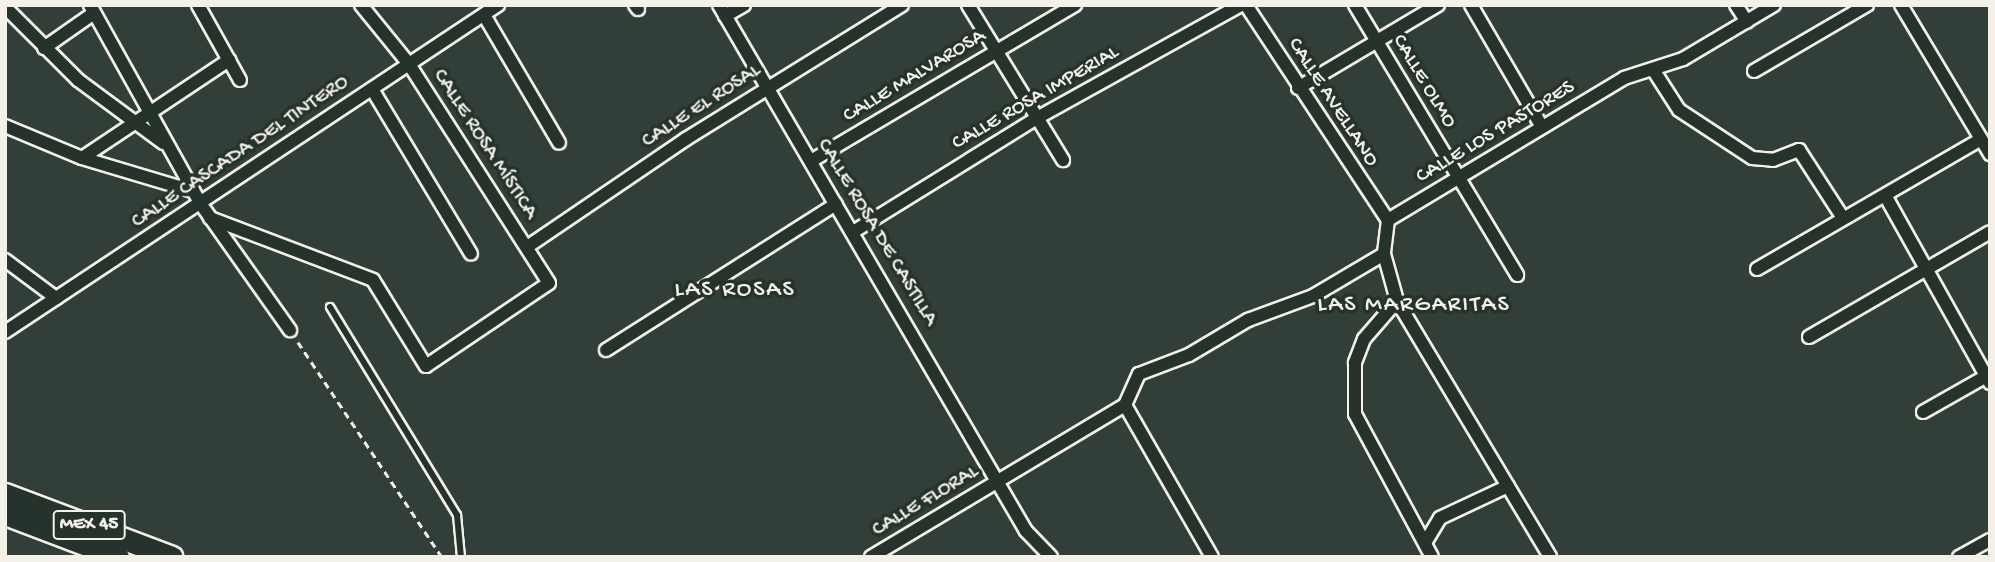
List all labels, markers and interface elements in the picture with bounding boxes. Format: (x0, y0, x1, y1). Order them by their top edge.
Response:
street label: CALLE MALVAROSA (839, 25, 991, 129)
street label: CALLE OLMO (1385, 31, 1461, 133)
street label: CALLE AVELLANO (1281, 34, 1383, 172)
street label: CALLE ROSA IMPERIAL (948, 41, 1124, 157)
street label: CALLE EL ROSAL (638, 59, 766, 155)
street label: CALLE ROSA MÍSTICA (426, 65, 542, 225)
street label: CALLE CASCADA DEL TINTERO (128, 71, 354, 235)
street label: CALLE LOS PASTORES (1412, 76, 1580, 190)
street label: CALLE ROSA DE CASTILLA (810, 135, 942, 331)
district label: LAS ROSAS (676, 277, 794, 305)
district label: LAS MARGARITAS (1319, 292, 1509, 320)
street label: CALLE FLORAL (868, 460, 984, 544)
road number: MEX 45 (52, 510, 126, 540)

